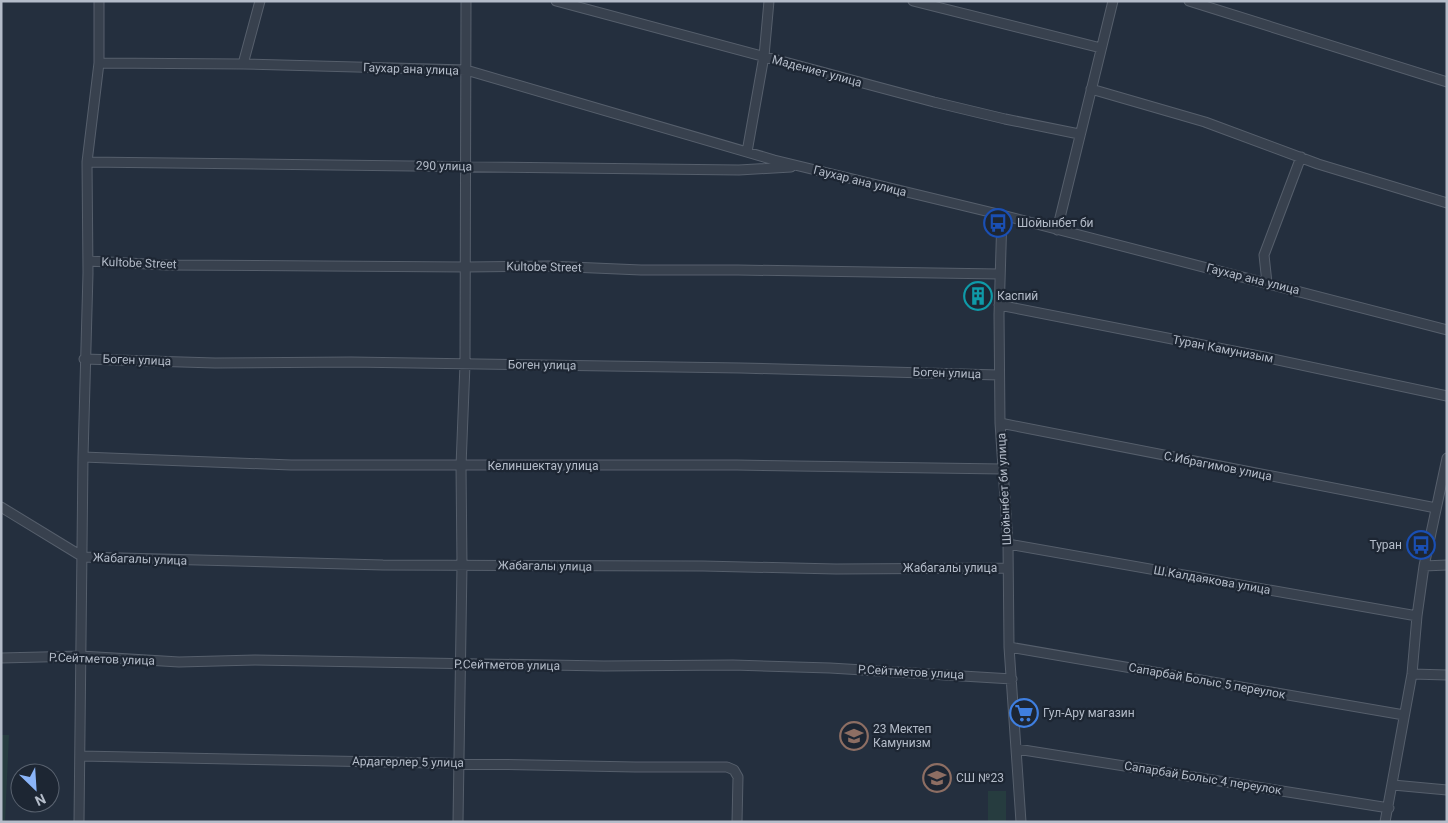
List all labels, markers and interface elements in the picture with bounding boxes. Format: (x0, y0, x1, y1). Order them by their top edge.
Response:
street label: Мадениет улица (771, 52, 863, 90)
street label: Гаухар ана улица (363, 60, 459, 78)
street label: 290 улица (416, 159, 472, 173)
street label: Гаухар ана улица (812, 163, 908, 199)
bus stop icon: Шойынбет би (983, 208, 1013, 238)
place label: Шойынбет би (1017, 216, 1094, 230)
street label: Kultobe Street (101, 255, 177, 271)
street label: Kultobe Street (506, 259, 582, 275)
street label: Гаухар ана улица (1205, 261, 1301, 297)
building icon: Каспий (963, 281, 993, 311)
place label: Каспий (997, 289, 1038, 303)
street label: Туран Камунизым (1171, 332, 1275, 366)
street label: Боген улица (103, 352, 171, 368)
street label: Боген улица (508, 357, 576, 373)
street label: Боген улица (913, 365, 981, 381)
street label: Шойынбет би улица (994, 433, 1014, 545)
street label: С.Ибрагимов улица (1163, 449, 1273, 483)
street label: Келиншектау улица (488, 459, 598, 473)
bus stop icon: Туран (1406, 530, 1436, 560)
place label: Туран (1369, 538, 1402, 552)
street label: Жабагалы улица (93, 550, 187, 568)
street label: Жабагалы улица (498, 558, 592, 574)
street label: Жабагалы улица (903, 561, 997, 575)
street label: Ш.Калдаякова улица (1152, 563, 1272, 597)
street label: Р.Сейтметов улица (49, 650, 155, 668)
street label: Р.Сейтметов улица (454, 657, 560, 673)
street label: Сапарбай Болыс 5 переулок (1127, 660, 1287, 702)
street label: Р.Сейтметов улица (858, 662, 964, 682)
supermarket icon: Гул-Ару магазин (1009, 698, 1039, 728)
place label: Гул-Ару магазин (1043, 706, 1135, 720)
school or university icon: 23 Мектеп Камунизм (839, 721, 869, 751)
place label: 23 Мектеп Камунизм (873, 722, 931, 750)
street label: Ардагерлер 5 улица (352, 754, 464, 770)
street label: Сапарбай Болыс 4 переулок (1123, 759, 1283, 797)
north arrow (10, 763, 60, 813)
school or university icon: СШ №23 (922, 763, 952, 793)
place label: СШ №23 (956, 771, 1004, 785)
text: N (33, 790, 48, 809)

